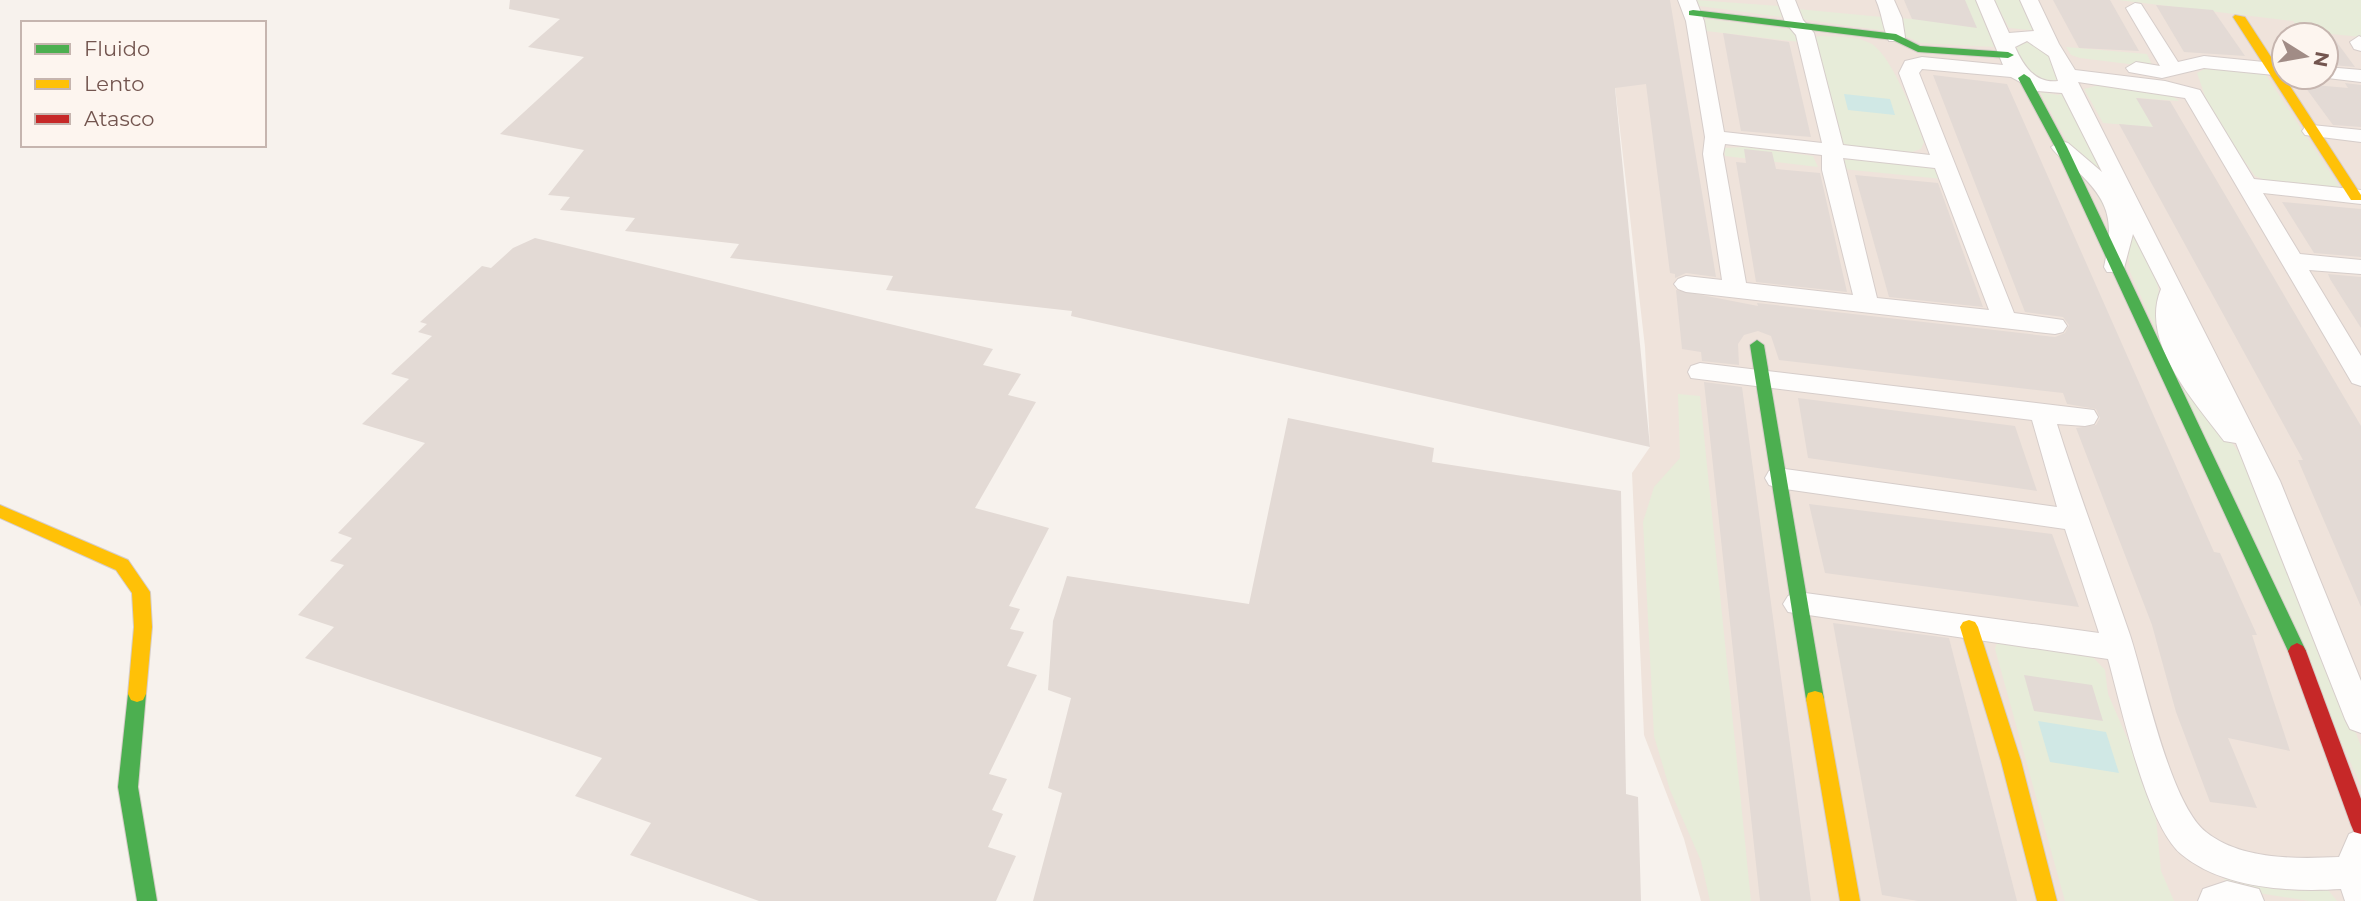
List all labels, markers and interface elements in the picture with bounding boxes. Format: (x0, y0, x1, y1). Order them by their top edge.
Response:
legend (21, 21, 266, 147)
north arrow (2270, 21, 2340, 91)
text: Fluido (84, 36, 150, 61)
text: N (2308, 49, 2334, 69)
text: Lento (84, 71, 144, 96)
text: Atasco (84, 106, 155, 131)

